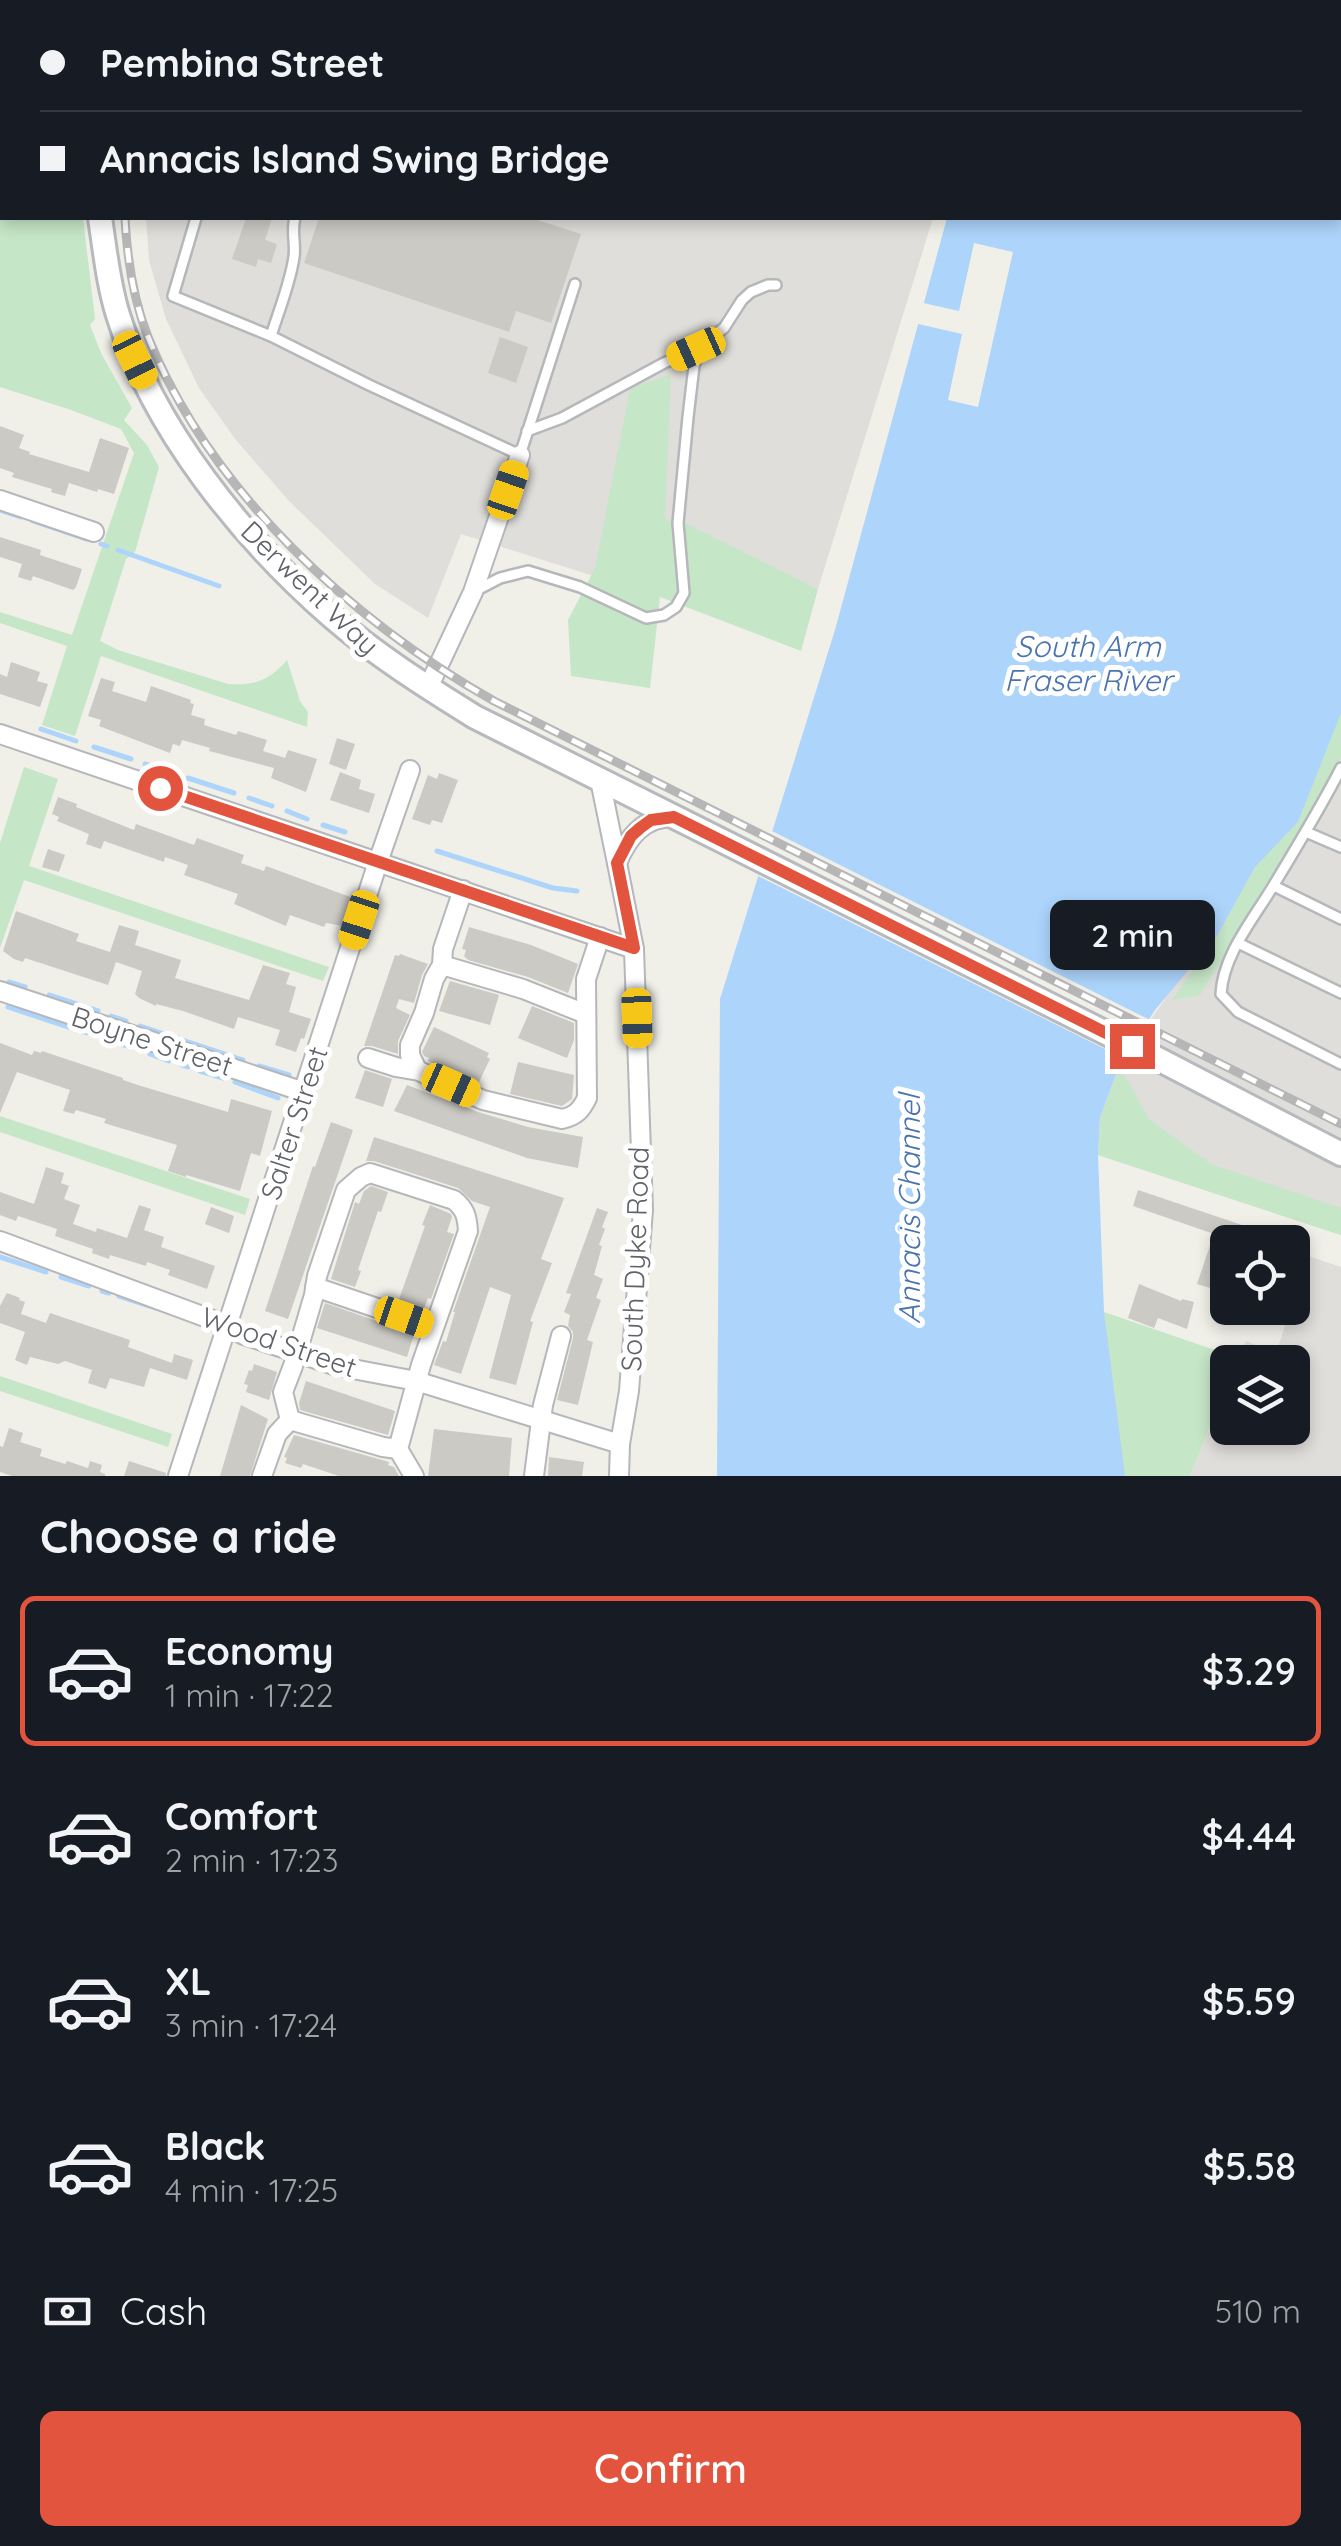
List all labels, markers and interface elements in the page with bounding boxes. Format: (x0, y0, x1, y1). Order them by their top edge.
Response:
text: Pembina Street (100, 39, 384, 87)
text: Annacis Island Swing Bridge (100, 135, 610, 183)
car (662, 323, 730, 375)
car (108, 326, 162, 394)
car (484, 457, 532, 523)
street label: Derwent Way (234, 513, 387, 662)
water label: South Arm Fraser River (1004, 627, 1175, 699)
route start (138, 766, 183, 811)
car (335, 887, 383, 953)
callout: 2 min (1050, 901, 1214, 971)
text: 2 min (1091, 915, 1174, 955)
car (621, 987, 653, 1049)
street label: Boyne Street (67, 998, 237, 1083)
route end (1110, 1024, 1155, 1069)
street label: Salter Street (252, 1042, 335, 1204)
car (417, 1059, 485, 1111)
water label: Annacis Channel (890, 1091, 928, 1324)
street label: South Dyke Road (613, 1146, 656, 1372)
map controls (1210, 1225, 1310, 1445)
button: locate (1210, 1225, 1310, 1325)
car (371, 1293, 437, 1341)
street label: Wood Street (197, 1299, 361, 1384)
button: layers (1210, 1345, 1310, 1445)
text: Choose a ride (40, 1508, 337, 1564)
icon: car (45, 1626, 135, 1716)
text: Economy (165, 1627, 334, 1675)
text: $3.29 (1202, 1647, 1296, 1695)
text: 1 min · 17:22 (165, 1675, 334, 1715)
icon: car (45, 1791, 135, 1881)
text: Comfort (165, 1792, 319, 1840)
text: $4.44 (1202, 1812, 1296, 1860)
text: 2 min · 17:23 (165, 1840, 338, 1880)
icon: car (45, 1956, 135, 2046)
text: XL (165, 1957, 211, 2005)
text: $5.59 (1202, 1977, 1296, 2025)
text: 3 min · 17:24 (165, 2005, 337, 2045)
icon: car (45, 2121, 135, 2211)
text: Black (165, 2122, 265, 2170)
text: $5.58 (1203, 2142, 1296, 2190)
text: 4 min · 17:25 (165, 2170, 338, 2210)
icon: cash (40, 2284, 95, 2339)
text: Cash (120, 2287, 207, 2335)
text: 510 m (1215, 2291, 1301, 2331)
button: Confirm (40, 2411, 1301, 2526)

